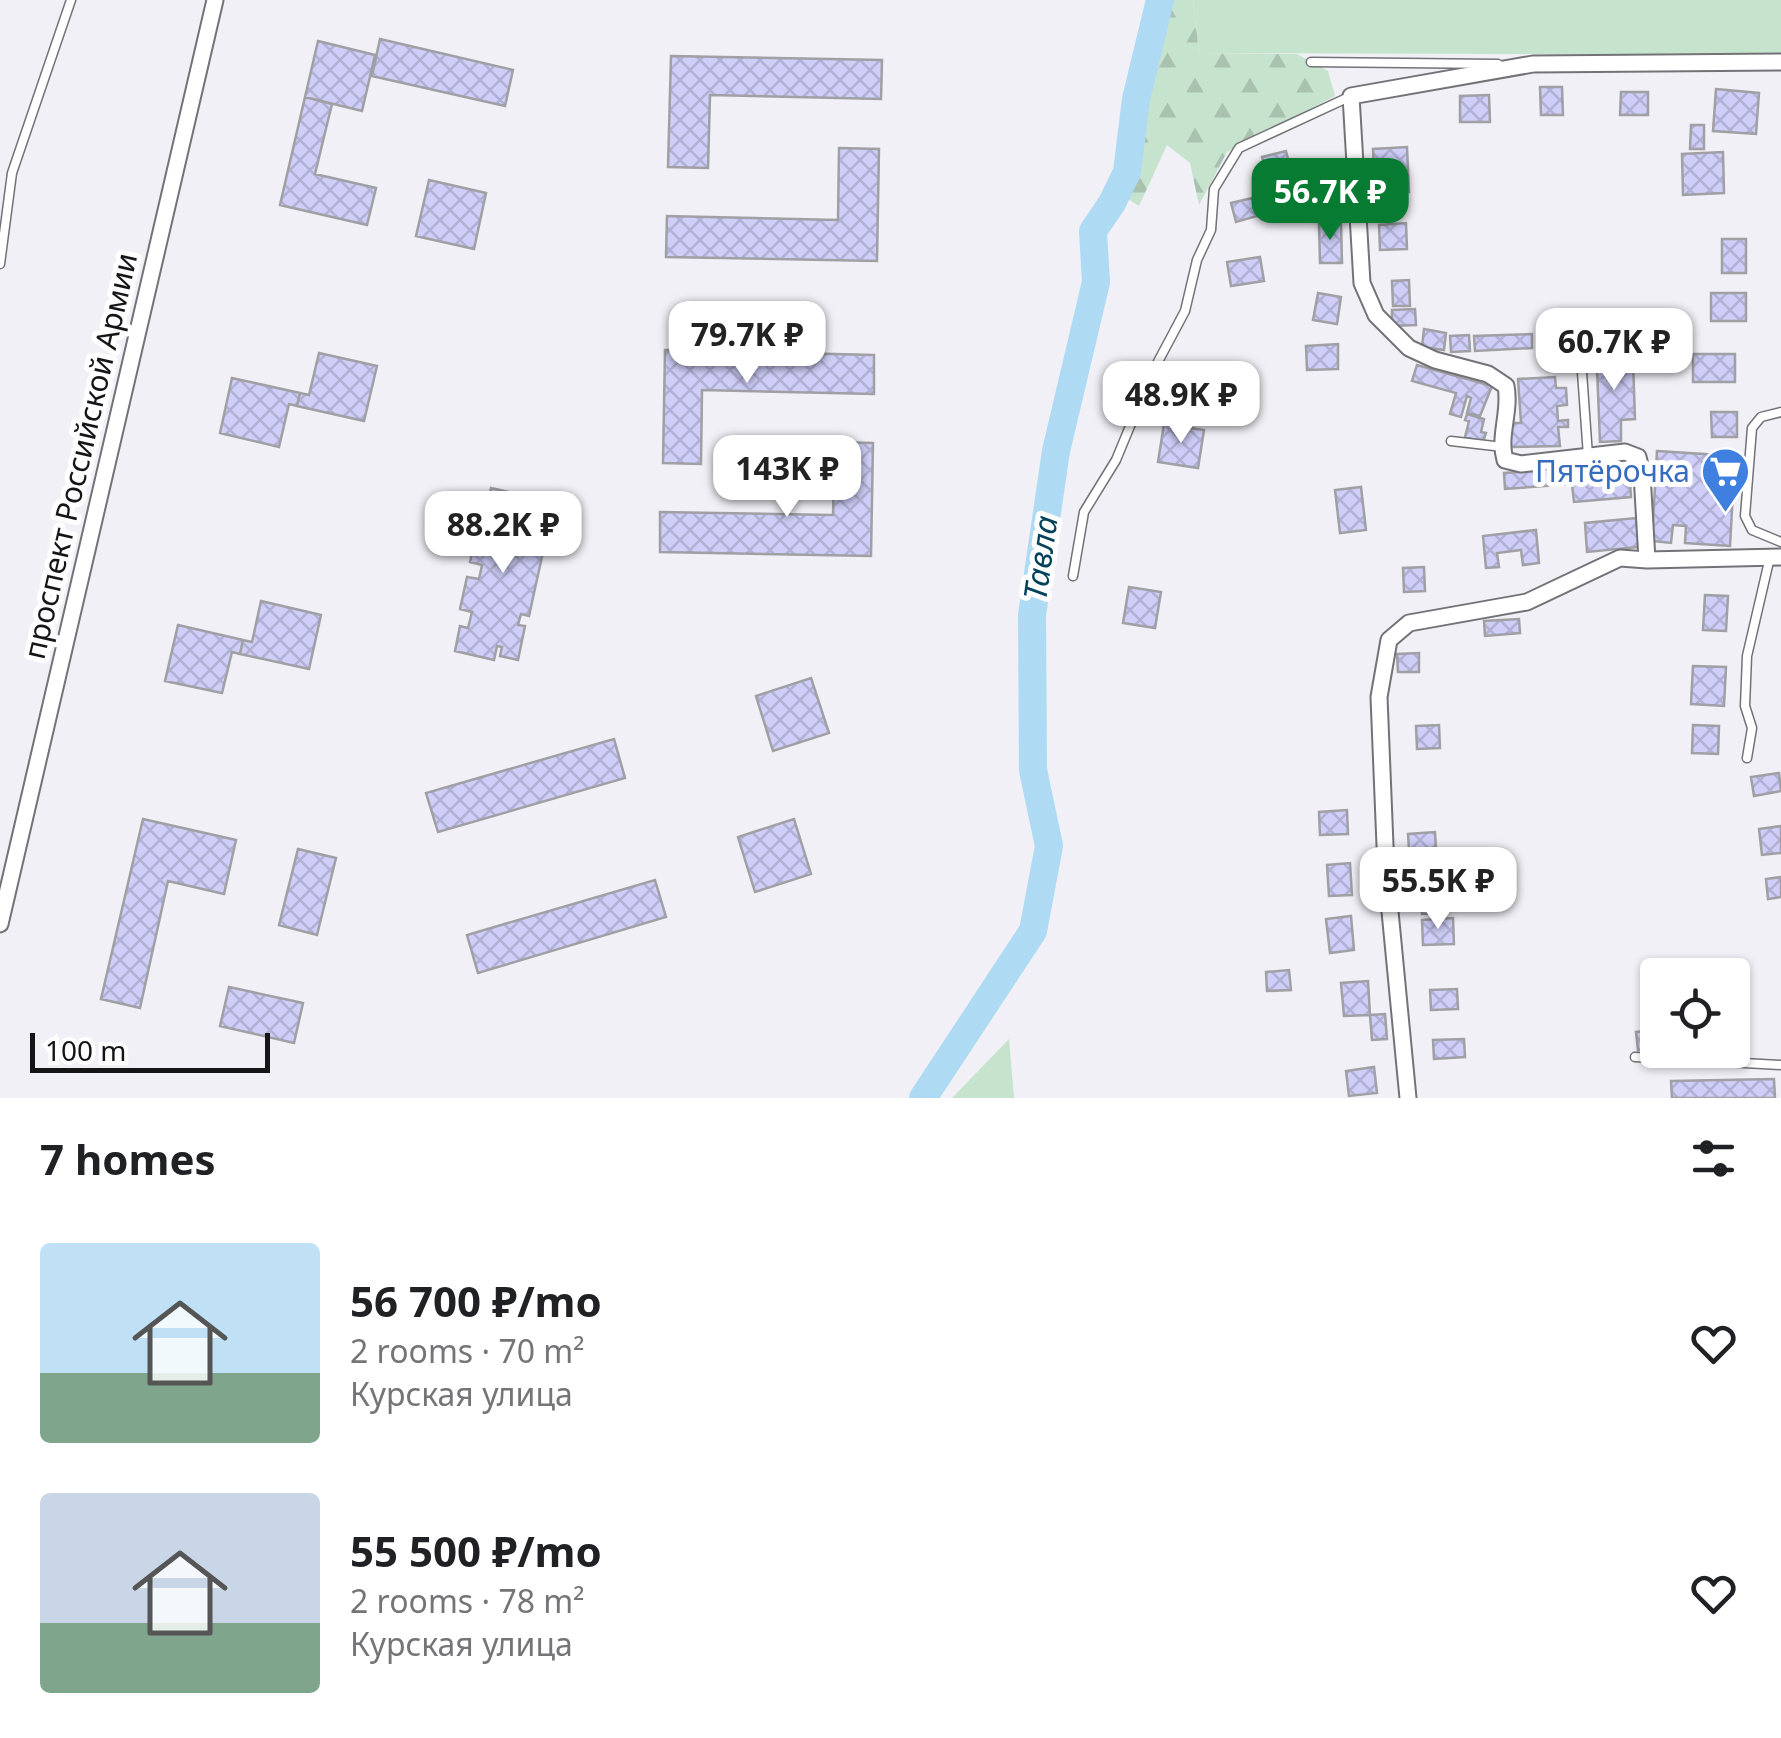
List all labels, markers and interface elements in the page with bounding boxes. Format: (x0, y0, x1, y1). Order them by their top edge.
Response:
pin: 56.7K ₽ (1238, 158, 1422, 243)
text: 56.7K ₽ (1274, 169, 1386, 212)
street label: проспект Российской Армии (13, 249, 146, 663)
pin: 79.7K ₽ (655, 301, 839, 386)
pin: 60.7K ₽ (1522, 308, 1706, 393)
text: 79.7K ₽ (691, 312, 803, 355)
text: 60.7K ₽ (1558, 319, 1670, 362)
pin: 48.9K ₽ (1089, 361, 1273, 446)
text: 48.9K ₽ (1125, 372, 1237, 415)
pin: 143K ₽ (706, 435, 868, 520)
text: 143K ₽ (735, 446, 839, 489)
supermarket icon: Пятёрочка (1699, 446, 1751, 514)
place label: Пятёрочка (1535, 450, 1690, 491)
pin: 88.2K ₽ (411, 491, 595, 576)
text: 88.2K ₽ (447, 502, 559, 545)
water label: Тавла (1012, 513, 1067, 603)
pin: 55.5K ₽ (1346, 847, 1530, 932)
text: 55.5K ₽ (1382, 858, 1494, 901)
map controls (1640, 958, 1750, 1068)
button: locate (1640, 958, 1750, 1068)
scale bar (30, 1028, 270, 1072)
text: 100 m (45, 1031, 127, 1069)
text: 7 homes (40, 1130, 216, 1187)
icon: filters (1686, 1131, 1741, 1186)
text: 56 700 ₽/mo (350, 1272, 602, 1329)
icon: home (120, 1283, 240, 1403)
icon: heart (1686, 1316, 1741, 1371)
text: 2 rooms · 70 m² (350, 1329, 584, 1372)
text: Курская улица (350, 1372, 573, 1415)
text: 55 500 ₽/mo (350, 1522, 602, 1579)
icon: home (120, 1533, 240, 1653)
icon: heart (1686, 1566, 1741, 1621)
text: 2 rooms · 78 m² (350, 1579, 584, 1622)
text: Курская улица (350, 1622, 573, 1665)

